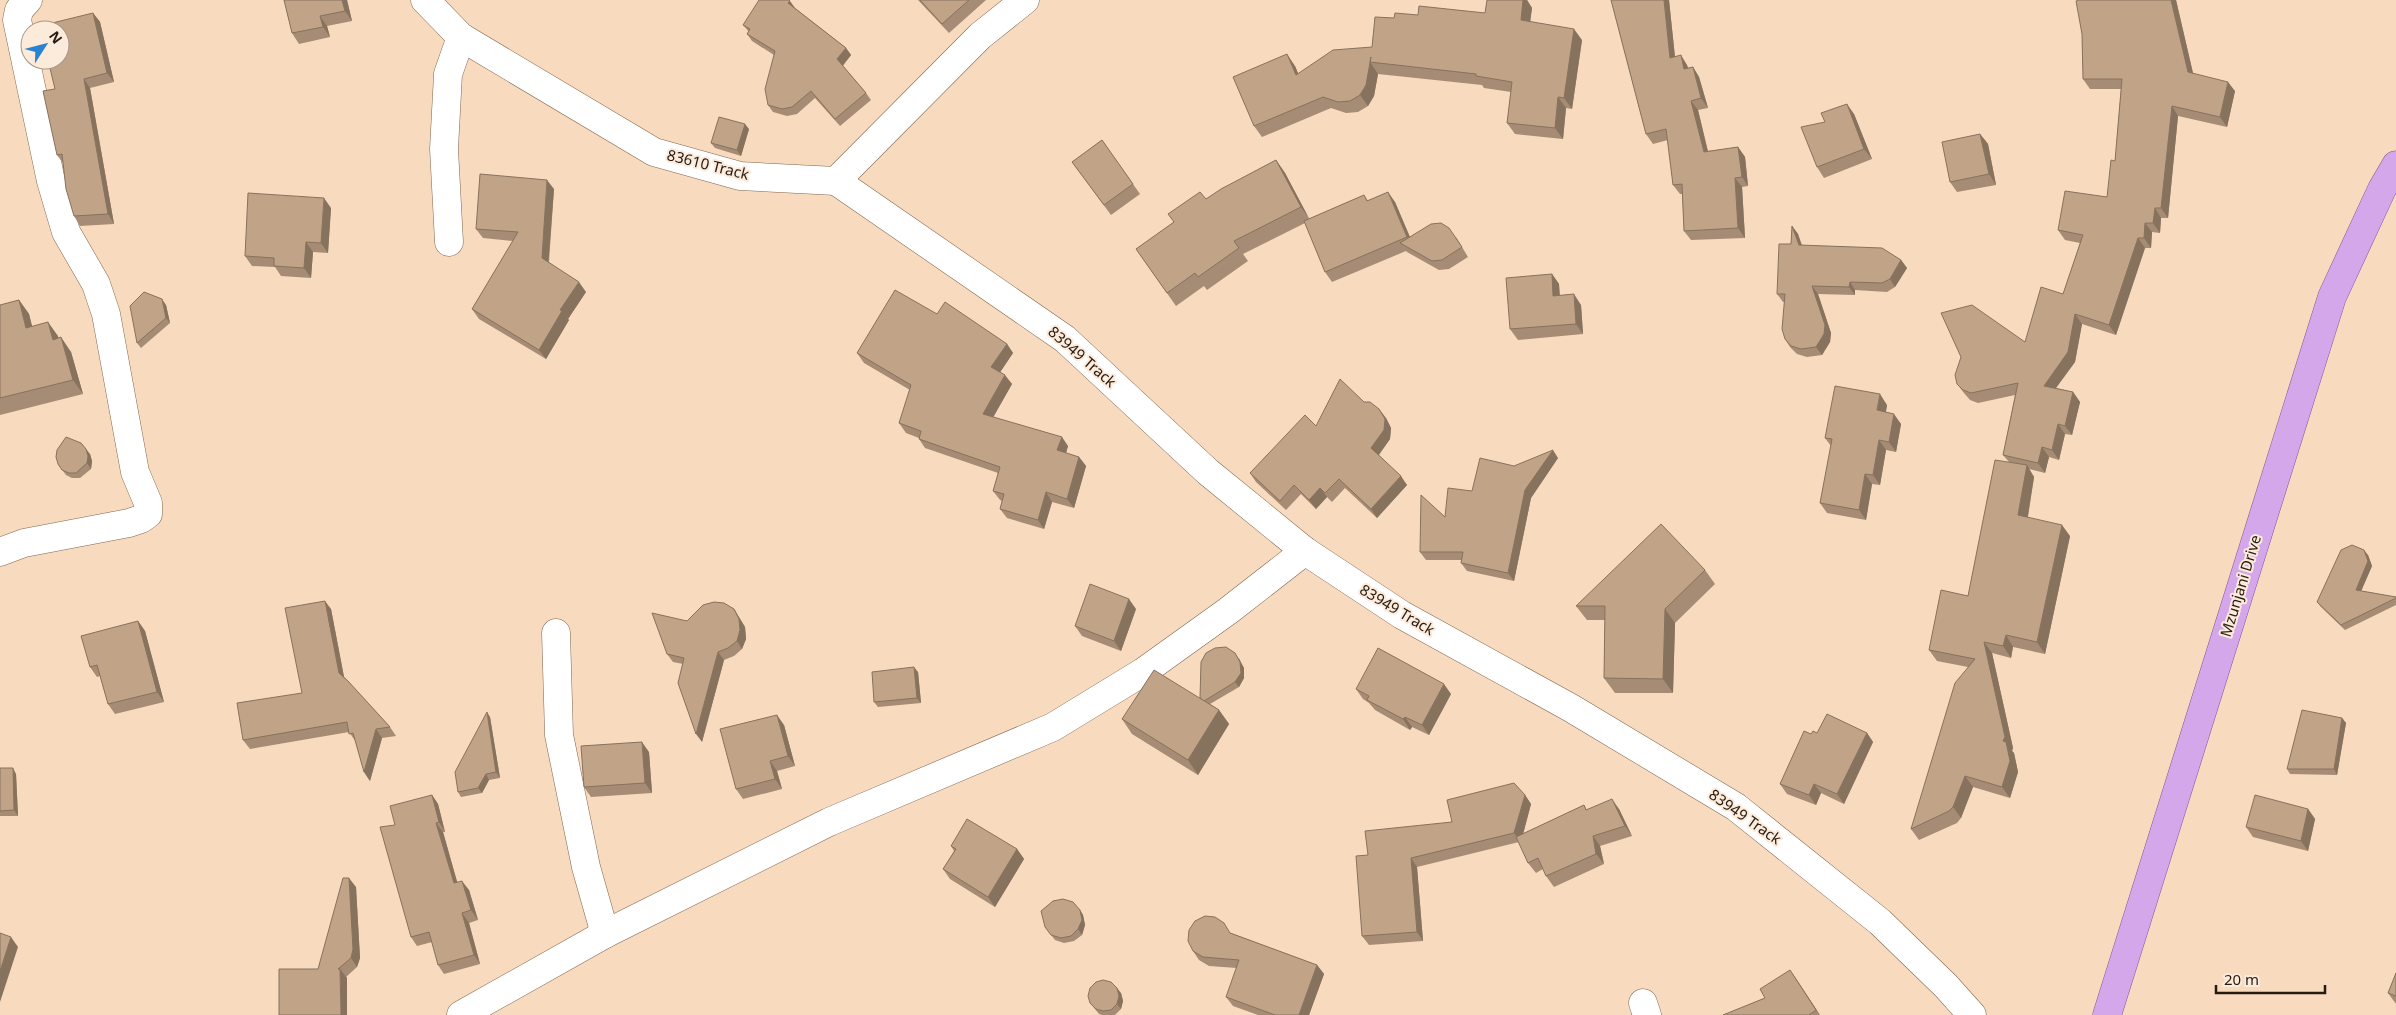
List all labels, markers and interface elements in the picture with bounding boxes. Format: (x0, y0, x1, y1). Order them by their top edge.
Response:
north arrow (20, 20, 70, 70)
text: N (45, 27, 67, 47)
street label: 83610 Track (665, 144, 751, 184)
street label: 83949 Track (1044, 321, 1121, 391)
street label: Mzunjani Drive (2215, 532, 2265, 639)
street label: 83949 Track (1356, 579, 1439, 639)
street label: 83949 Track (1705, 784, 1786, 848)
scale bar (2216, 962, 2325, 994)
text: 20 m (2224, 969, 2259, 989)

